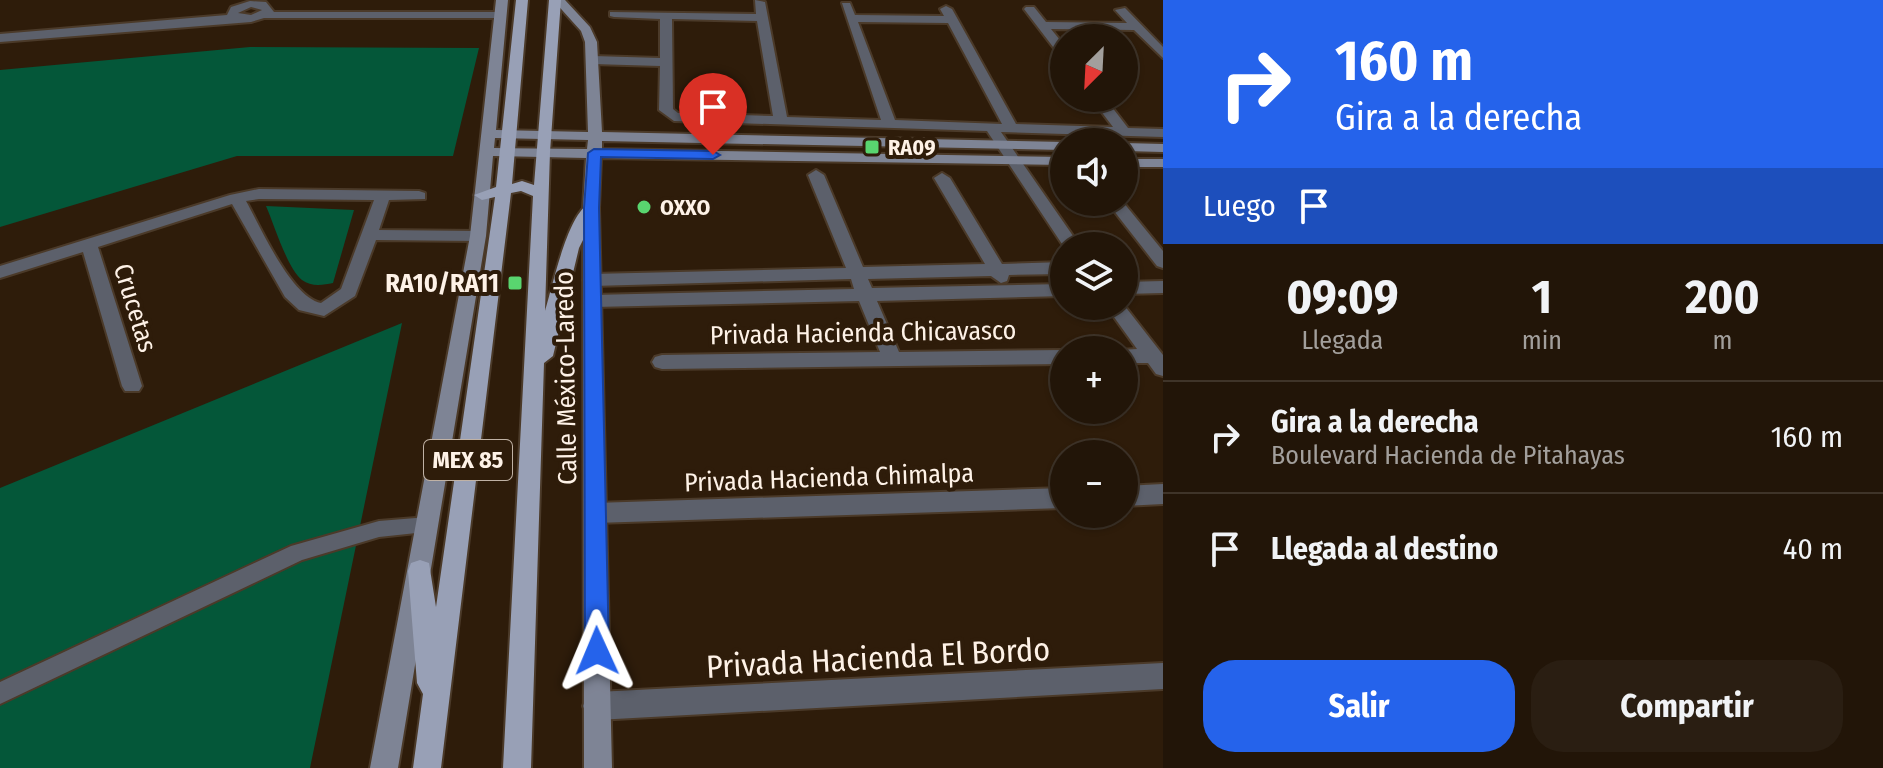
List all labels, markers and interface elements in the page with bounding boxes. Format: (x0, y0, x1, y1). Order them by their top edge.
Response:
north arrow (1050, 24, 1138, 112)
map controls (1050, 24, 1138, 528)
text: 160 m (1335, 28, 1473, 95)
icon: right (1203, 32, 1307, 136)
pin (679, 73, 747, 155)
icon: arrive (691, 85, 735, 129)
text: Gira a la derecha (1335, 96, 1582, 140)
button: sound (1050, 128, 1138, 216)
place label: RA09 (888, 134, 936, 161)
marker: RA09 (863, 138, 881, 156)
icon: arrive (1292, 184, 1336, 228)
text: Luego (1203, 188, 1276, 224)
place label: OXXO (660, 194, 710, 221)
marker: OXXO (635, 198, 653, 216)
button: layers (1050, 232, 1138, 320)
street label: Crucetas (107, 260, 163, 356)
place label: RA10/RA11 (385, 268, 499, 299)
text: 09:09 (1286, 268, 1398, 326)
text: 1 (1532, 268, 1552, 326)
text: 200 (1685, 268, 1760, 326)
street label: Calle México-Laredo (549, 271, 583, 485)
marker: RA10/RA11 (506, 274, 524, 292)
street label: Privada Hacienda Chicavasco (709, 315, 1017, 351)
text: Llegada (1301, 325, 1383, 356)
text: min (1522, 325, 1562, 356)
text: m (1712, 325, 1732, 356)
button: + (1050, 336, 1138, 424)
text: Gira a la derecha (1271, 404, 1479, 440)
icon: right (1203, 415, 1247, 459)
text: 160 m (1771, 419, 1843, 455)
road number: MEX 85 (424, 440, 512, 480)
button: − (1050, 440, 1138, 528)
text: Boulevard Hacienda de Pitahayas (1271, 440, 1625, 471)
street label: Privada Hacienda Chimalpa (684, 457, 974, 499)
icon: arrive (1203, 527, 1247, 571)
text: Llegada al destino (1271, 531, 1498, 567)
text: 40 m (1783, 531, 1843, 567)
position arrow (555, 609, 639, 693)
street label: Privada Hacienda El Bordo (705, 630, 1051, 686)
button: Salir (1203, 660, 1515, 752)
button: Compartir (1531, 660, 1843, 752)

